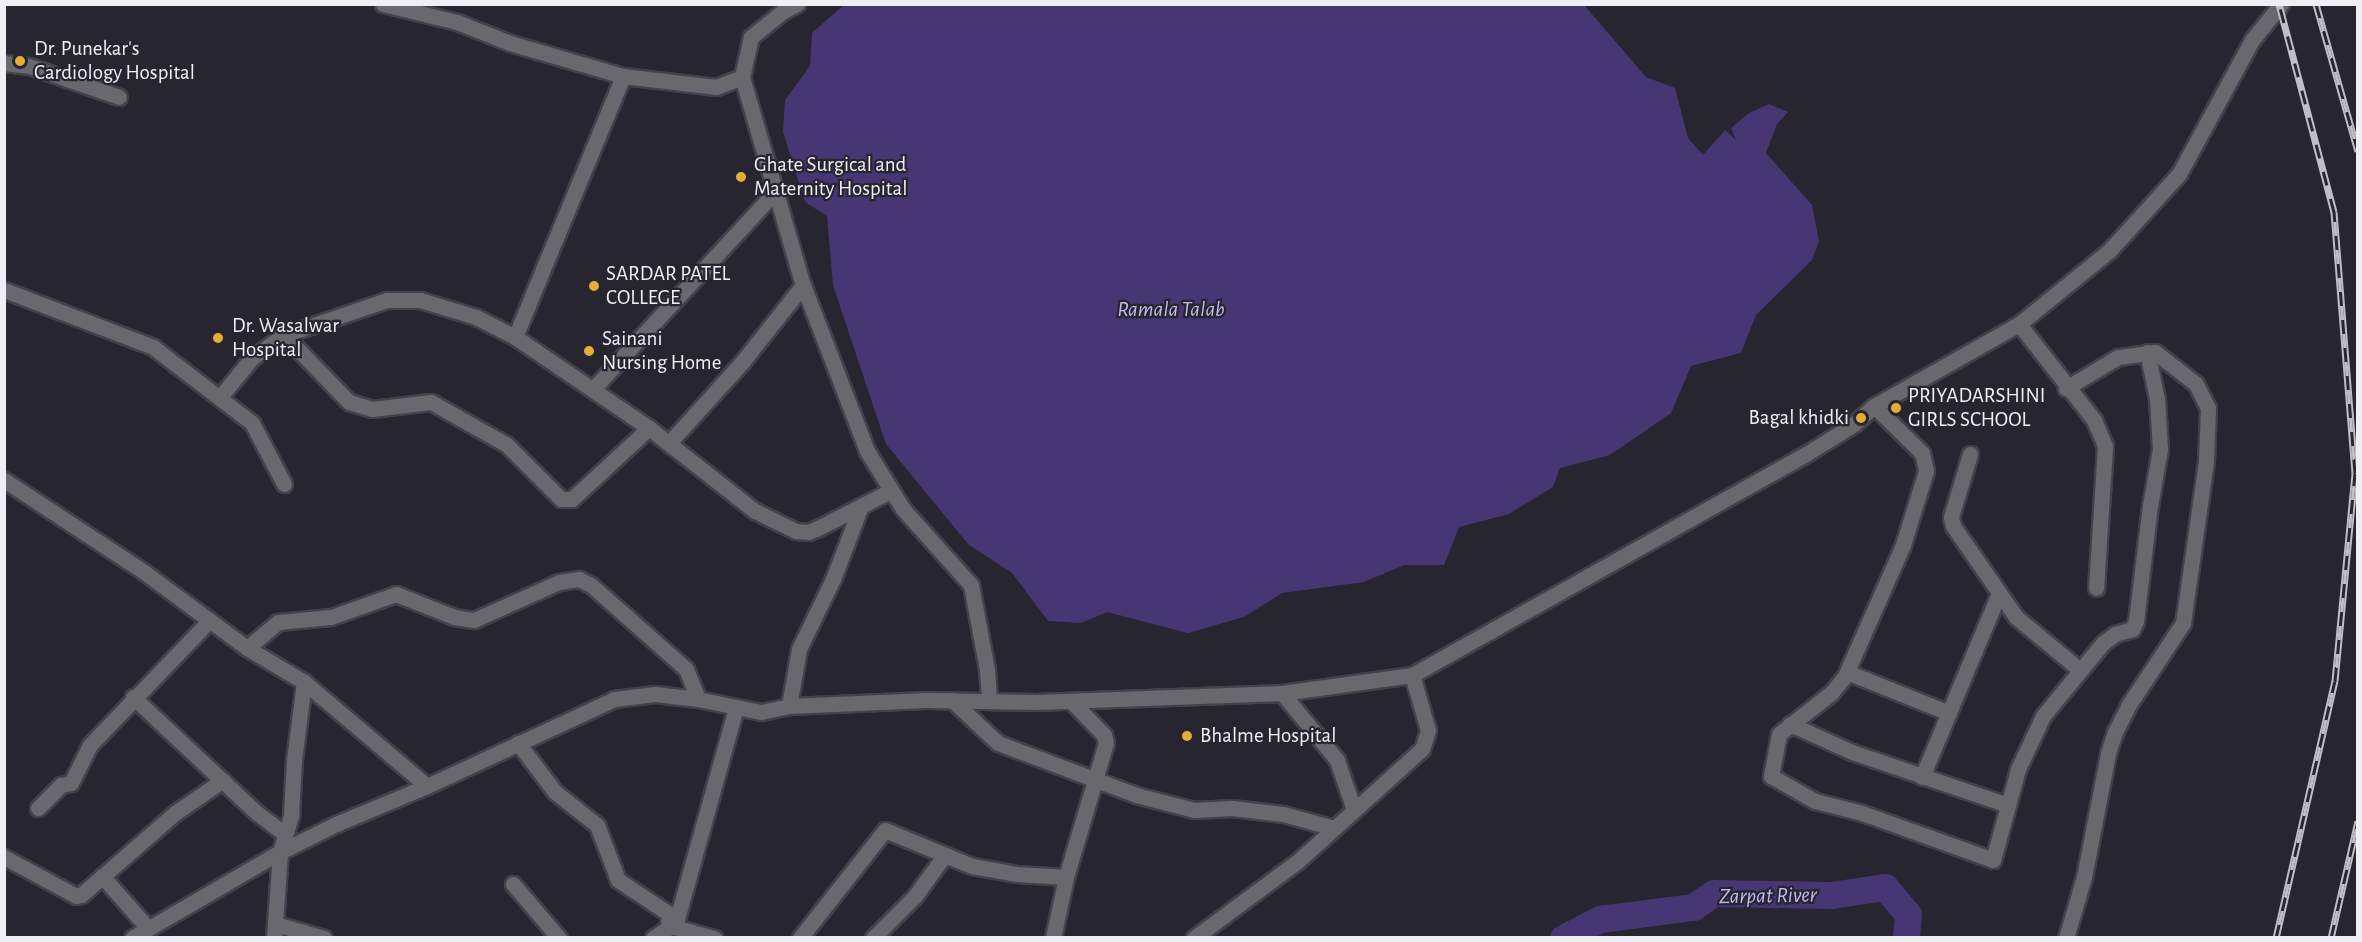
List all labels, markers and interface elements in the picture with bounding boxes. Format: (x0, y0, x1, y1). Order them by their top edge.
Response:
place label: Dr. Punekar's Cardiology Hospital (34, 36, 195, 86)
marker: Dr. Punekar's Cardiology Hospital (11, 52, 29, 70)
place label: Ghate Surgical and Maternity Hospital (754, 152, 907, 202)
marker: Ghate Surgical and Maternity Hospital (732, 168, 750, 186)
place label: SARDAR PATEL COLLEGE (606, 261, 730, 311)
marker: SARDAR PATEL COLLEGE (587, 279, 601, 293)
water label: Ramala Talab (1117, 297, 1225, 323)
place label: Dr. Wasalwar Hospital (232, 313, 339, 363)
place label: Sainani Nursing Home (602, 326, 721, 376)
marker: Dr. Wasalwar Hospital (209, 329, 227, 347)
marker: Sainani Nursing Home (580, 342, 598, 360)
place label: PRIYADARSHINI GIRLS SCHOOL (1908, 383, 2045, 433)
marker: PRIYADARSHINI GIRLS SCHOOL (1889, 401, 1903, 415)
place label: Bagal khidki (1749, 405, 1849, 431)
marker: Bagal khidki (1854, 411, 1868, 425)
place label: Bhalme Hospital (1200, 723, 1336, 749)
marker: Bhalme Hospital (1178, 727, 1196, 745)
water label: Zarpat River (1719, 882, 1817, 910)

